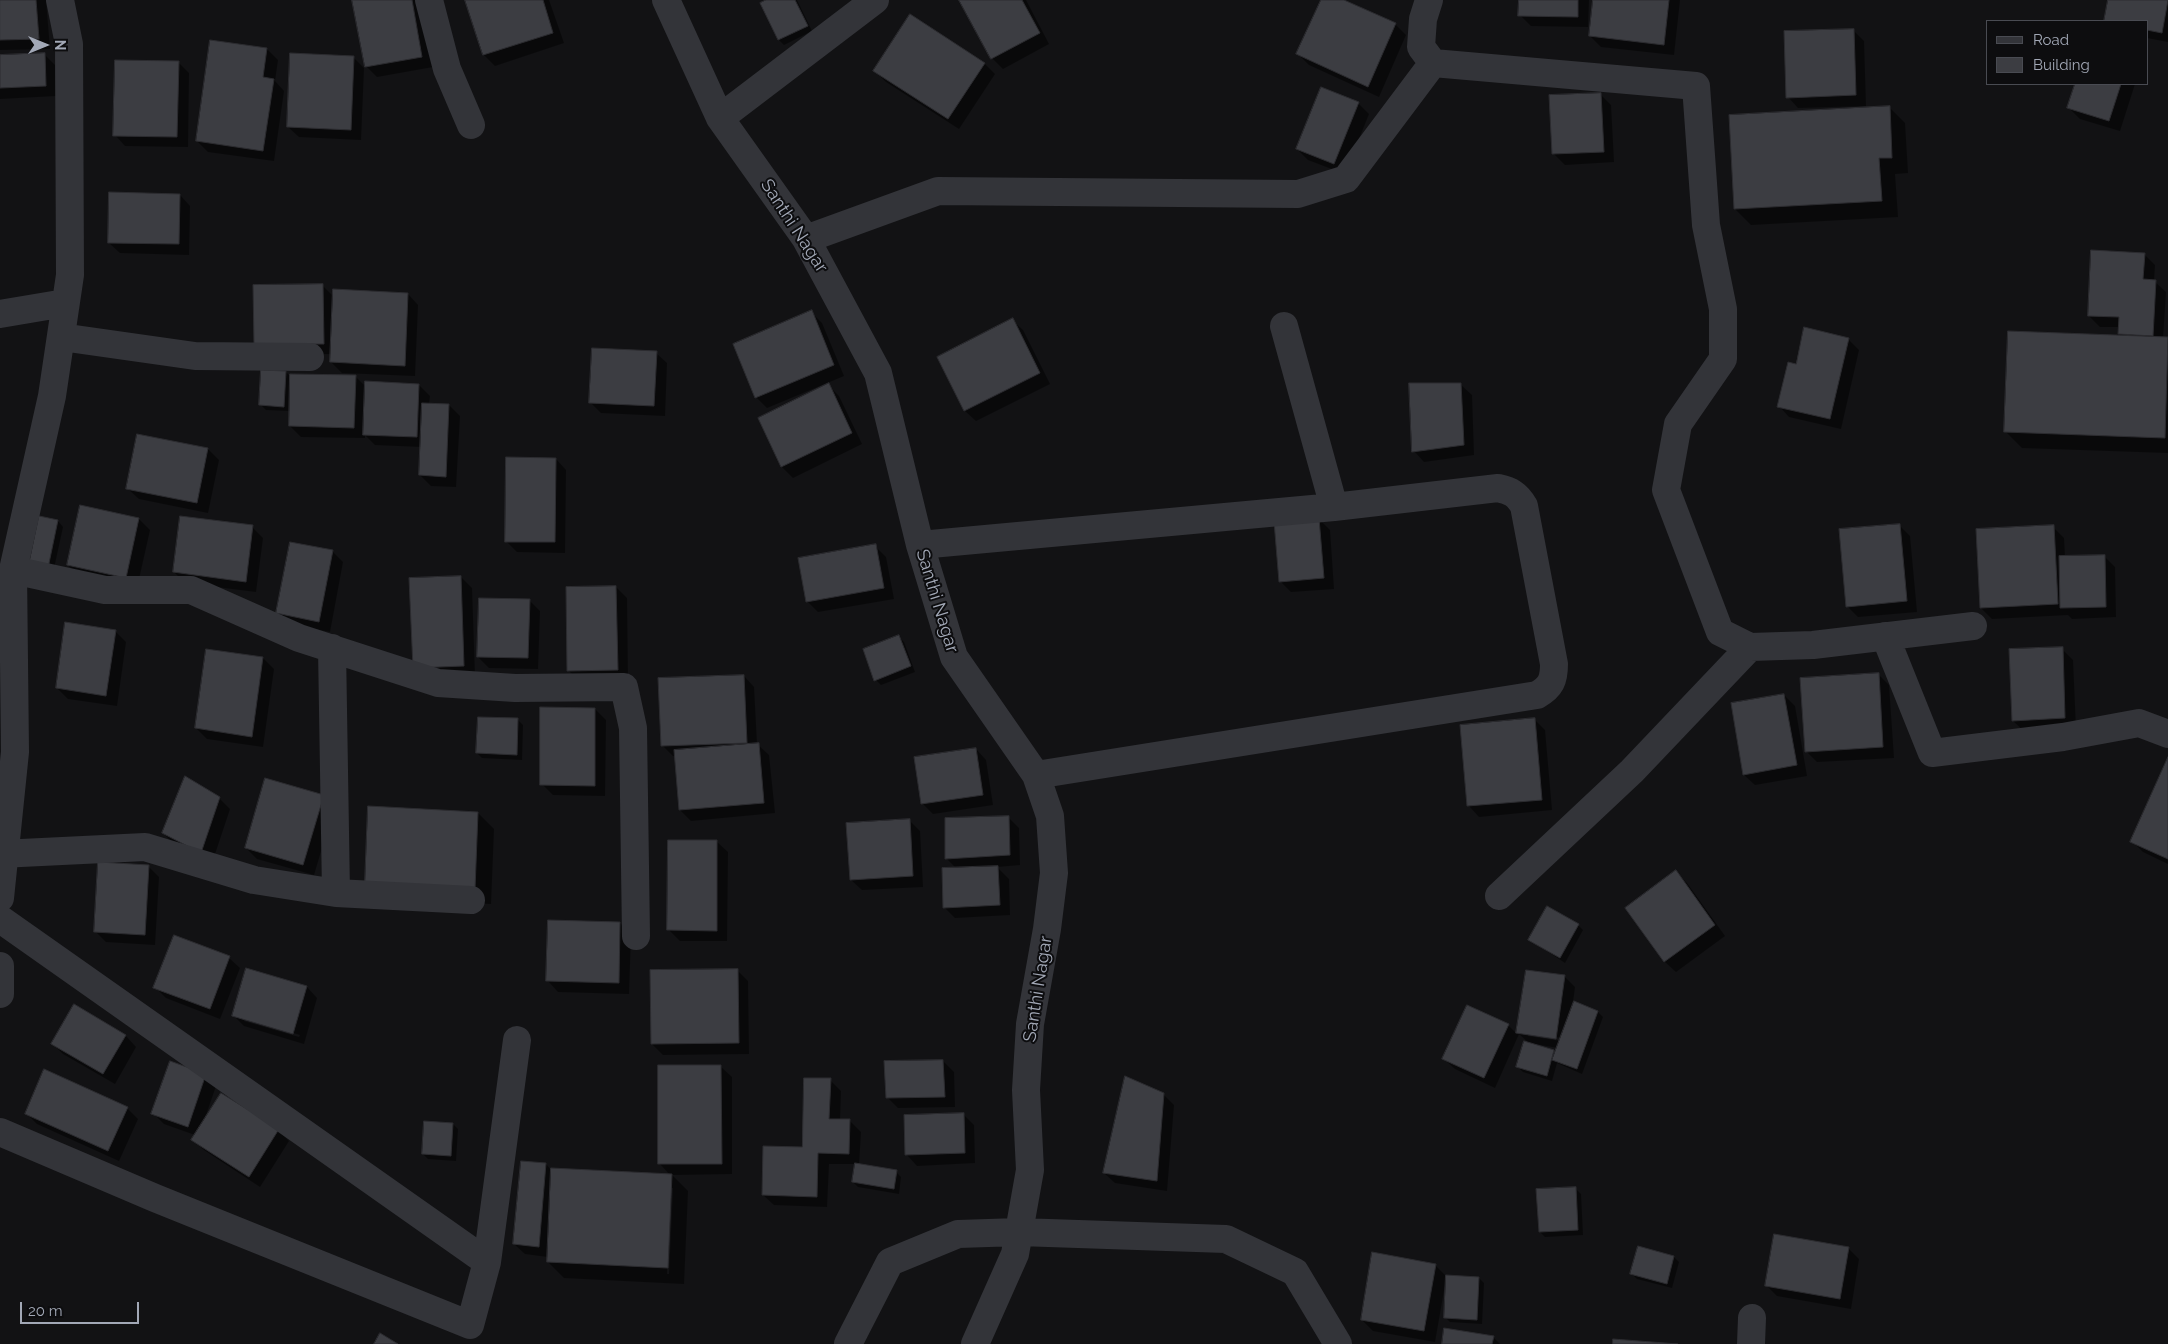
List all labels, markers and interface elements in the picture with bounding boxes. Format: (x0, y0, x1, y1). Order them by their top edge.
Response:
north arrow (20, 20, 70, 70)
legend (1986, 20, 2148, 85)
text: Road (2033, 31, 2069, 49)
text: N (52, 40, 68, 50)
text: Building (2033, 56, 2090, 74)
street label: Santhi Nagar (756, 175, 832, 277)
street label: Santhi Nagar (911, 547, 963, 655)
street label: Santhi Nagar (1019, 934, 1057, 1044)
scale bar (22, 1292, 141, 1324)
text: 20 m (28, 1302, 63, 1320)

